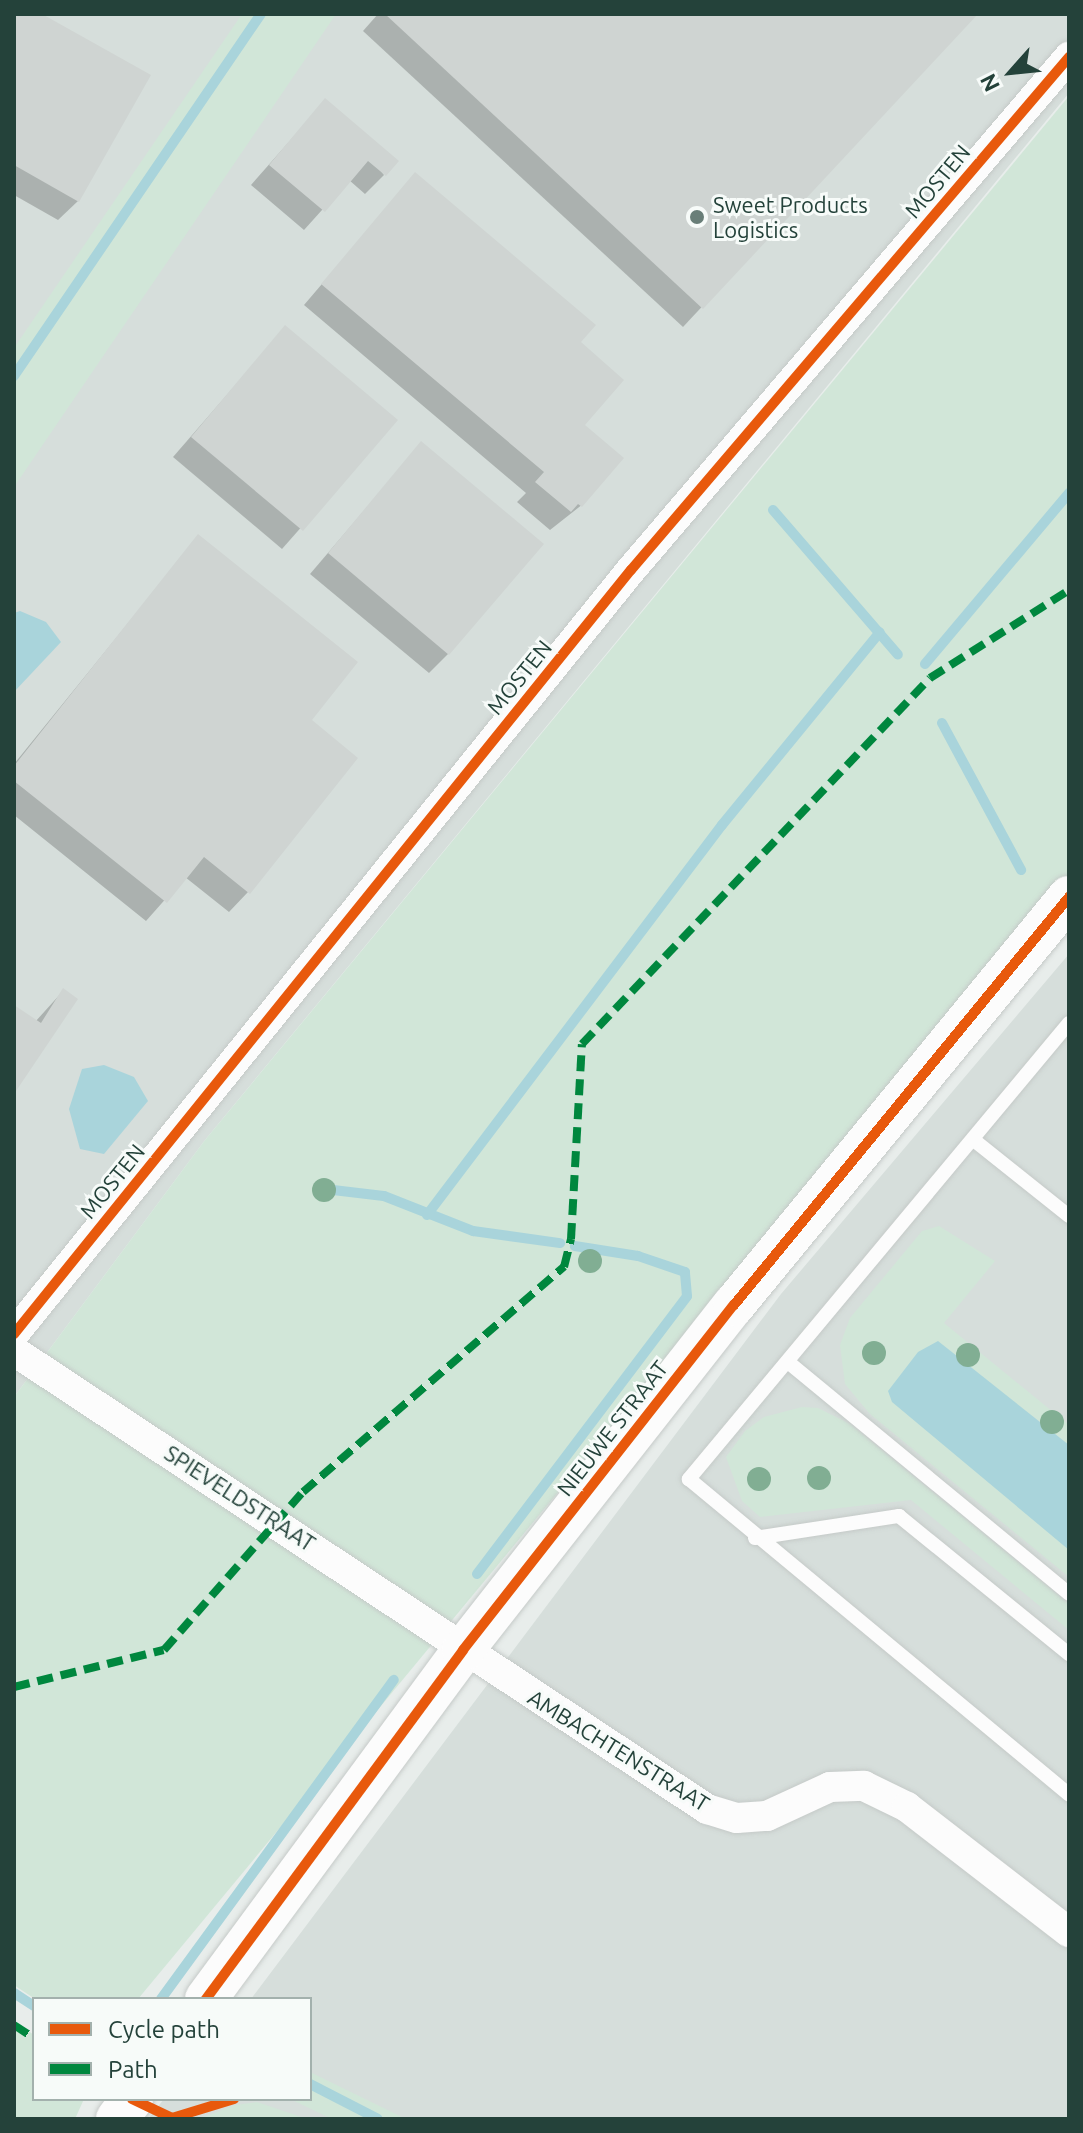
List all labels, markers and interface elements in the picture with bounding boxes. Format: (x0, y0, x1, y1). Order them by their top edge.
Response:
north arrow (971, 32, 1051, 112)
text: N (974, 70, 1004, 96)
street label: MOSTEN (899, 139, 975, 223)
place label: Sweet Products Logistics (713, 191, 868, 242)
marker: Sweet Products Logistics (688, 208, 706, 226)
street label: MOSTEN (481, 635, 557, 719)
street label: MOSTEN (74, 1139, 150, 1223)
street label: NIEUWE STRAAT (551, 1355, 673, 1501)
street label: SPIEVELDSTRAAT (160, 1440, 320, 1556)
street label: AMBACHTENSTRAAT (523, 1683, 715, 1817)
legend (32, 1997, 312, 2101)
text: Cycle path (108, 2016, 220, 2043)
text: Path (108, 2056, 158, 2083)

